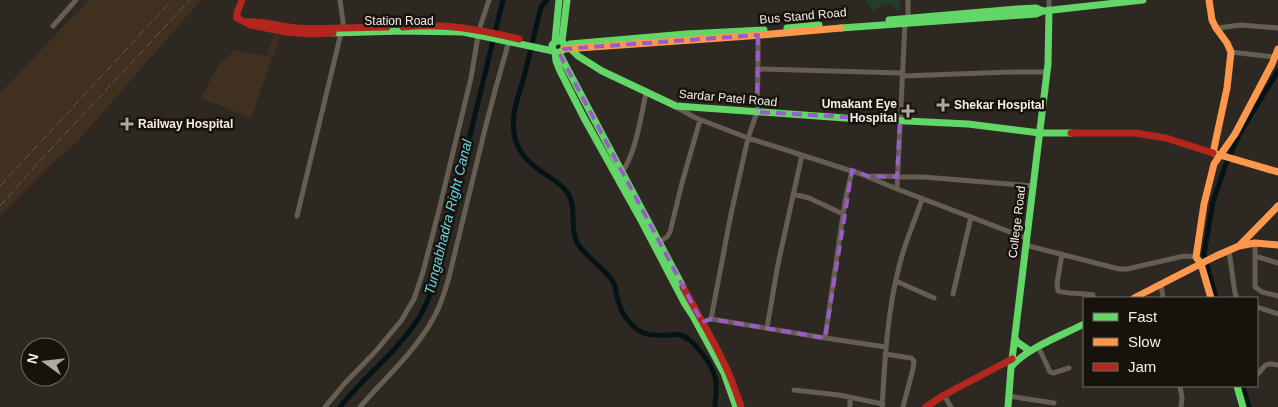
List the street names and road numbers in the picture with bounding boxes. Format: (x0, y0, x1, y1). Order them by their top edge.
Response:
street label: Bus Stand Road (759, 5, 847, 27)
street label: Station Road (364, 14, 434, 28)
street label: Sardar Patel Road (678, 87, 778, 109)
street label: College Road (1006, 185, 1028, 259)

